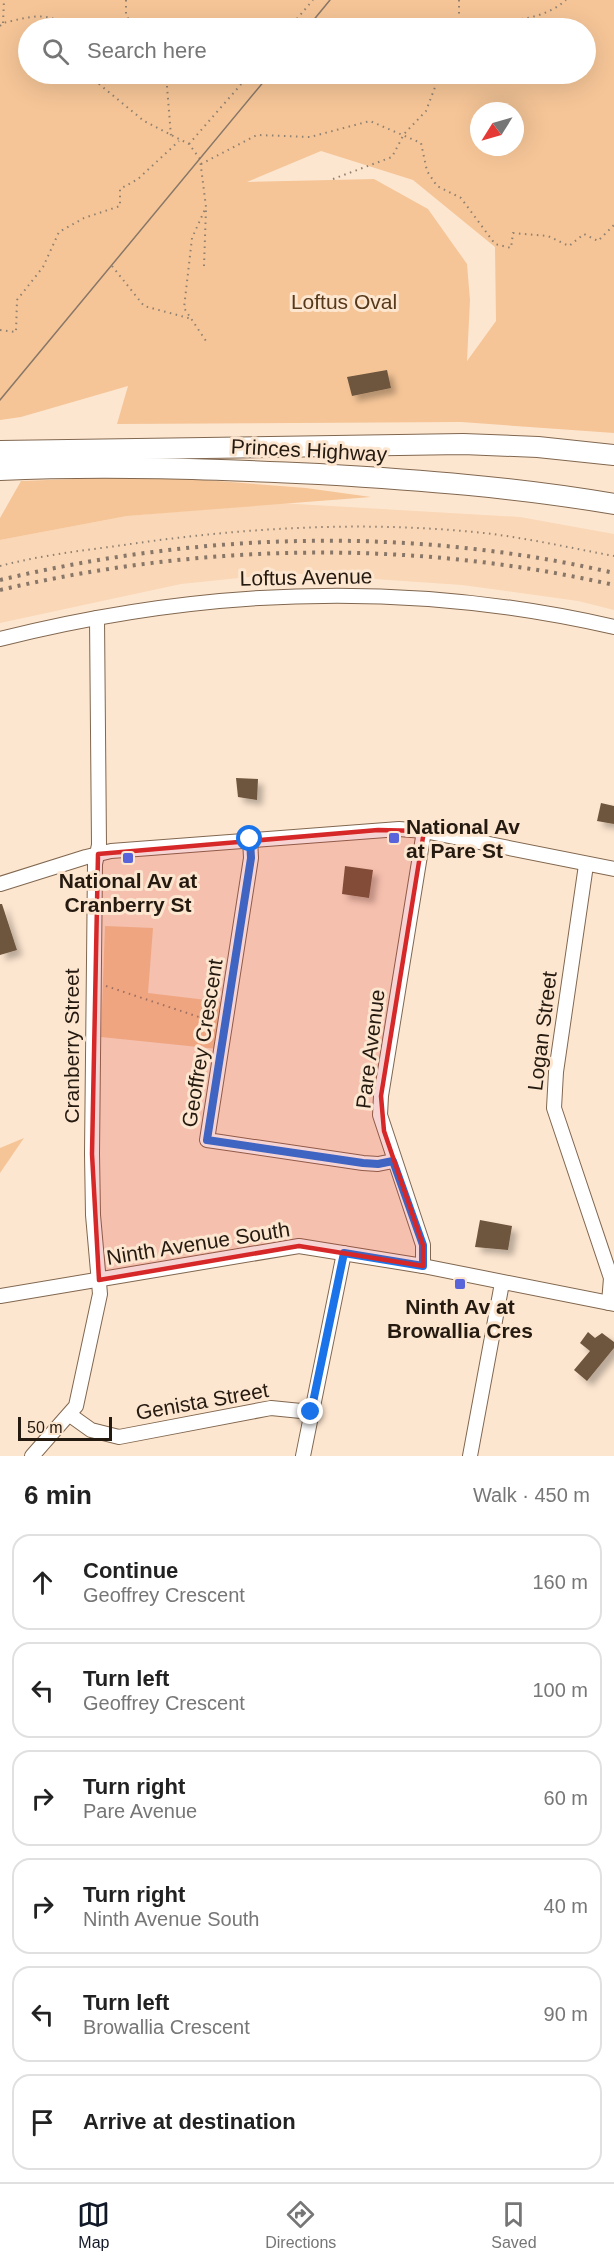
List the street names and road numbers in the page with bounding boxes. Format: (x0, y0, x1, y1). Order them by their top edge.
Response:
street label: Princes Highway (230, 434, 388, 466)
street label: Loftus Avenue (239, 564, 373, 590)
street label: Geoffrey Crescent (177, 957, 227, 1129)
street label: Cranberry Street (60, 968, 83, 1124)
street label: Logan Street (523, 970, 561, 1092)
street label: Pare Avenue (351, 988, 389, 1110)
street label: Ninth Avenue South (105, 1217, 291, 1269)
street label: Genista Street (134, 1378, 270, 1424)

